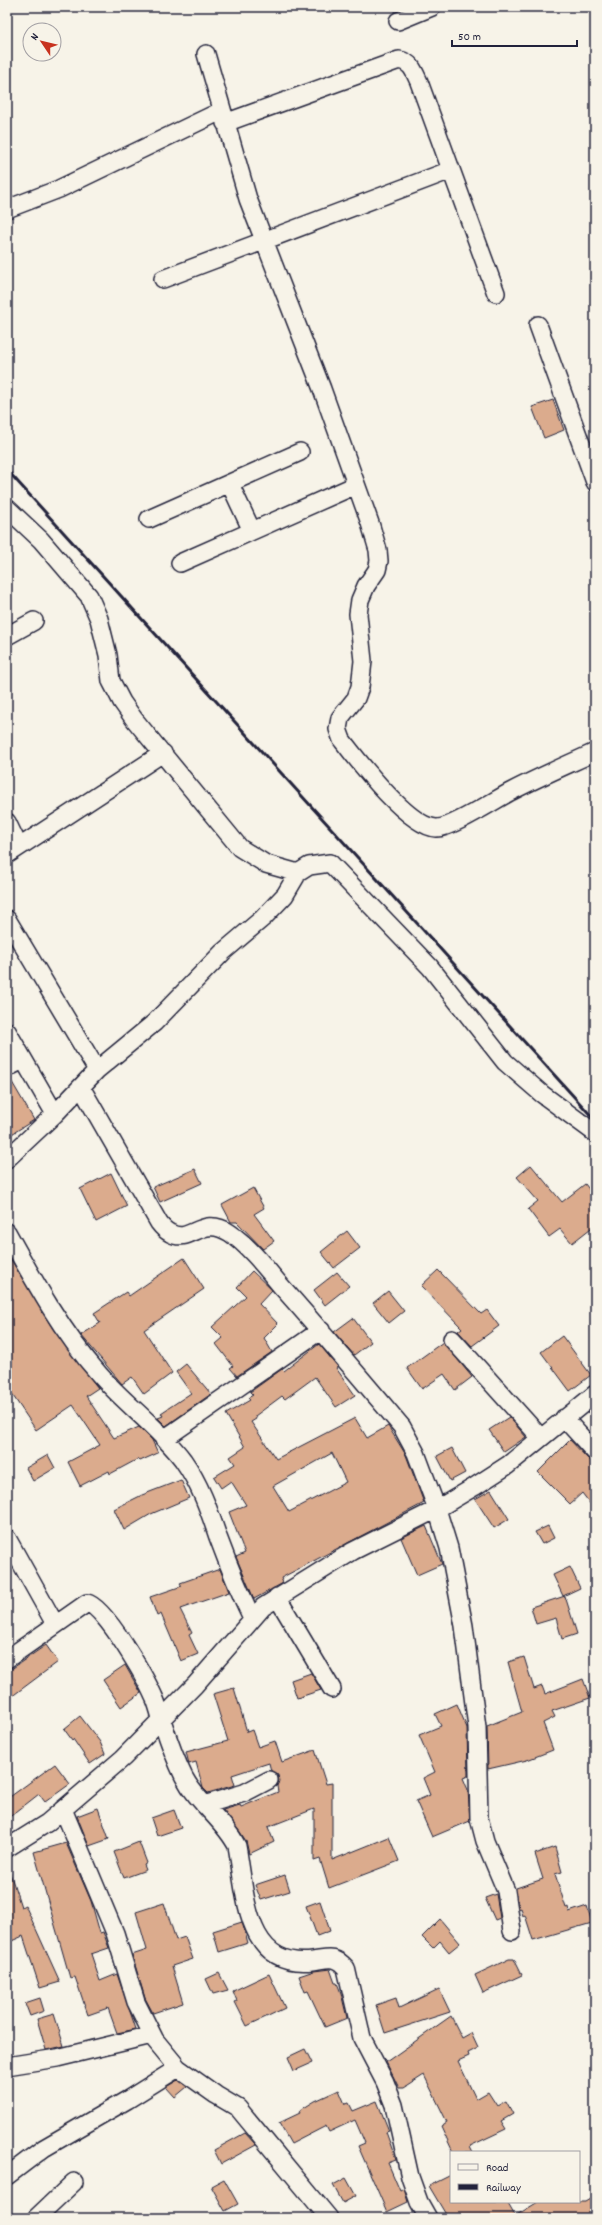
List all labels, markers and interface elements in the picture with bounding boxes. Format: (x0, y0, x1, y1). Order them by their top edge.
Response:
north arrow (22, 22, 62, 62)
scale bar (452, 22, 577, 48)
text: 50 m (458, 29, 481, 46)
text: N (27, 30, 44, 44)
legend (450, 2151, 580, 2203)
text: Road (486, 2160, 508, 2177)
text: Railway (486, 2180, 522, 2197)

